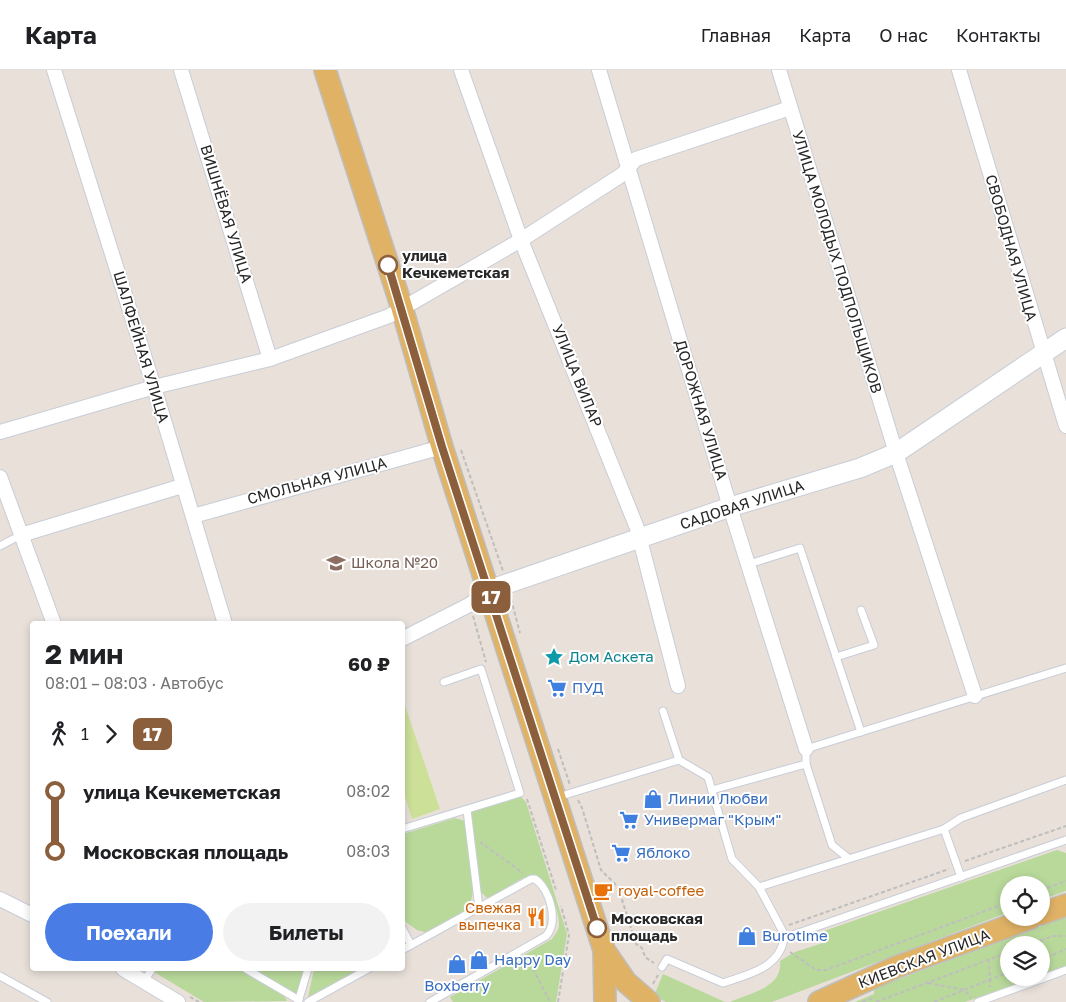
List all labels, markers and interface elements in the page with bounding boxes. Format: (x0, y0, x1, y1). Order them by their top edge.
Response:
text: Карта (25, 20, 97, 49)
text: Главная (701, 24, 771, 46)
text: Карта (799, 24, 851, 46)
text: О нас (879, 24, 928, 46)
text: Контакты (956, 24, 1041, 46)
street label: УЛИЦА МОЛОДЫХ ПОДПОЛЬЩИКОВ (789, 128, 887, 395)
street label: ВИШНЁВАЯ УЛИЦА (197, 142, 257, 285)
street label: СВОБОДНАЯ УЛИЦА (982, 172, 1041, 323)
place label: улица Кечкеметская (402, 246, 509, 281)
marker: улица Кечкеметская (378, 255, 398, 275)
street label: ШАЛФЕЙНАЯ УЛИЦА (110, 269, 174, 425)
street label: УЛИЦА ВИЛАР (549, 322, 607, 430)
street label: ДОРОЖНАЯ УЛИЦА (672, 337, 732, 482)
street label: СМОЛЬНАЯ УЛИЦА (245, 453, 388, 507)
street label: САДОВАЯ УЛИЦА (677, 475, 806, 533)
school or university icon: Школа №20 (325, 552, 347, 574)
place label: Школа №20 (351, 553, 438, 571)
line badge: 17 (468, 581, 514, 613)
text: 17 (481, 586, 501, 608)
text: 2 мин (45, 637, 123, 670)
place icon: Дом Аскета (543, 646, 565, 668)
place label: Дом Аскета (569, 647, 654, 665)
text: 60 ₽ (348, 652, 390, 675)
text: 08:01 – 08:03 · Автобус (45, 673, 224, 693)
supermarket icon: ПУД (546, 677, 568, 699)
place label: ПУД (572, 678, 603, 696)
icon: walk (45, 720, 73, 748)
icon: forward (97, 720, 125, 748)
text: 17 (143, 723, 162, 745)
text: 1 (81, 724, 89, 744)
text: улица Кечкеметская (83, 780, 281, 803)
text: 08:02 (346, 781, 390, 801)
shop icon: Линии Любви (642, 788, 664, 810)
place label: Линии Любви (668, 789, 768, 807)
supermarket icon: Универмаг "Крым" (618, 809, 640, 831)
place label: Универмаг "Крым" (644, 810, 781, 828)
text: Московская площадь (83, 840, 288, 863)
text: 08:03 (346, 841, 390, 861)
supermarket icon: Яблоко (610, 842, 632, 864)
place label: Яблоко (636, 843, 690, 861)
map controls (1000, 876, 1050, 986)
button: locate (1000, 876, 1050, 926)
cafe icon: royal-coffee (592, 880, 614, 902)
place label: royal-coffee (618, 881, 704, 899)
place label: Свежая выпечка (459, 898, 521, 933)
button: Поехали (45, 903, 213, 961)
button: Билеты (223, 903, 390, 961)
restaurant icon: Свежая выпечка (525, 906, 547, 928)
place label: Московская площадь (611, 909, 703, 944)
marker: Московская площадь (587, 918, 607, 938)
shop icon: Burotime (736, 925, 758, 947)
street label: КИЕВСКАЯ УЛИЦА (855, 925, 992, 991)
place label: Burotime (762, 926, 828, 944)
button: layers (1000, 936, 1050, 986)
shop icon: Happy Day (468, 949, 490, 971)
place label: Happy Day (494, 950, 572, 968)
shop icon: Boxberry (446, 953, 468, 975)
place label: Boxberry (424, 976, 490, 994)

